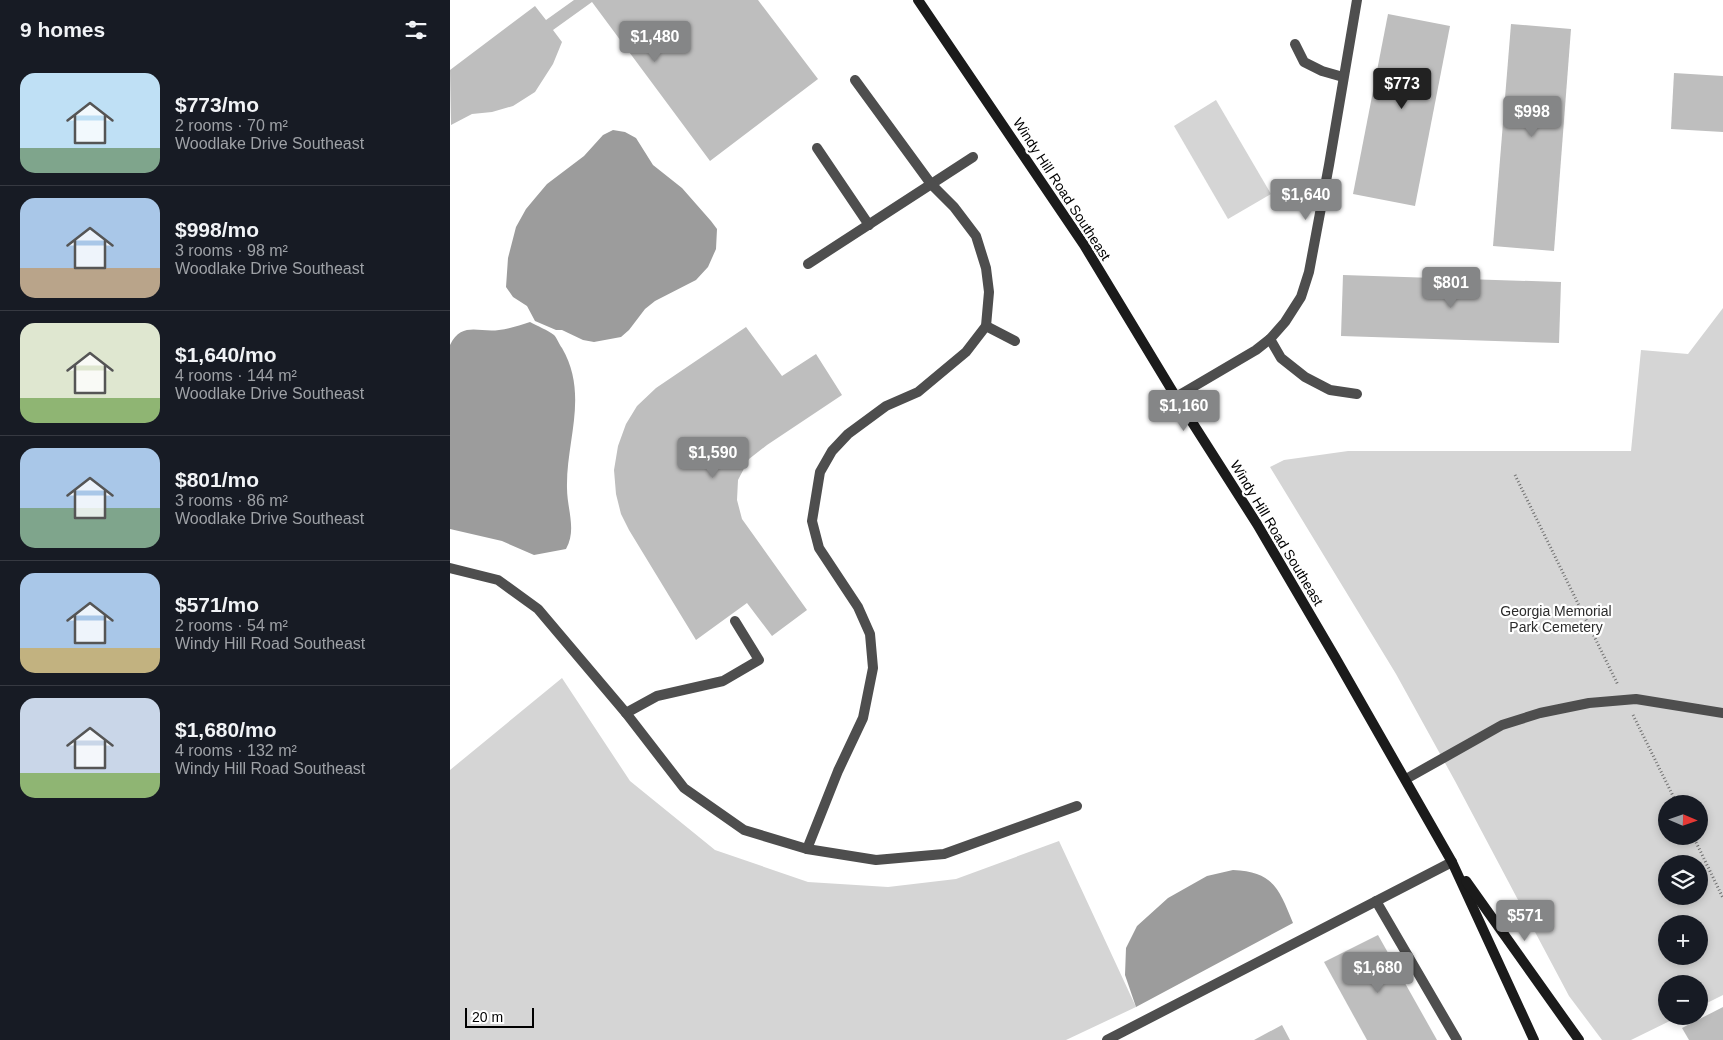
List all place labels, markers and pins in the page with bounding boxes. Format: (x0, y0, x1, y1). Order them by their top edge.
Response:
pin: $1,480 (614, 20, 696, 63)
pin: $773 (1372, 68, 1432, 110)
pin: $998 (1502, 96, 1562, 138)
pin: $1,640 (1265, 178, 1347, 221)
pin: $801 (1421, 266, 1481, 309)
pin: $1,160 (1143, 390, 1225, 432)
pin: $1,590 (672, 436, 754, 479)
pin: $571 (1495, 900, 1555, 942)
pin: $1,680 (1337, 952, 1419, 994)

